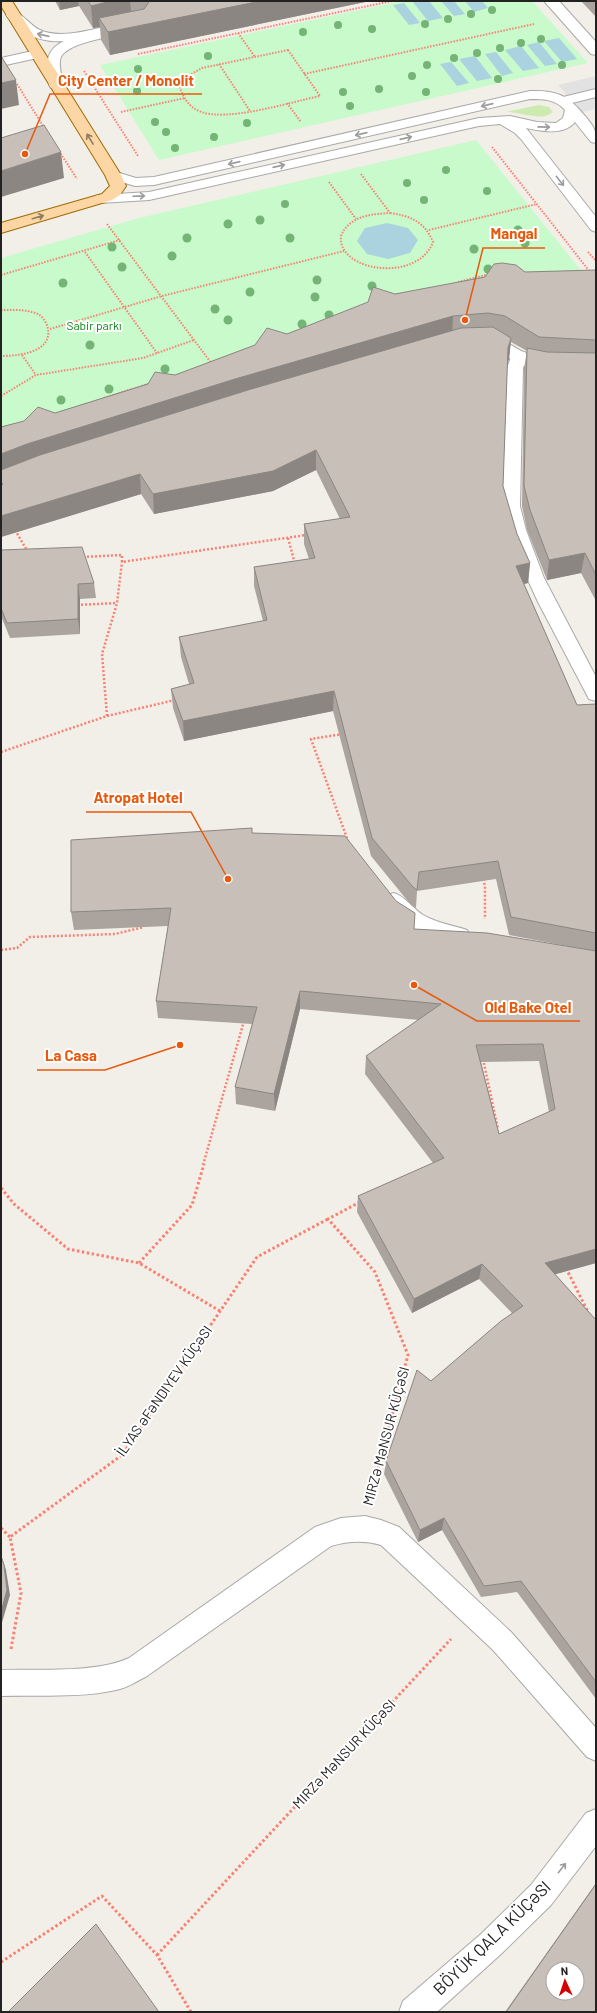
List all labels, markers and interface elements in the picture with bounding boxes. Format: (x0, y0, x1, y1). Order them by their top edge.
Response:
one-way arrow (37, 31, 50, 39)
callout: City Center / Monolit (50, 67, 202, 94)
text: City Center / Monolit (58, 71, 194, 89)
one-way arrow (481, 101, 494, 109)
one-way arrow (537, 123, 550, 131)
one-way arrow (354, 130, 367, 138)
one-way arrow (86, 134, 94, 145)
one-way arrow (399, 134, 412, 141)
one-way arrow (228, 159, 241, 167)
one-way arrow (272, 162, 285, 170)
one-way arrow (556, 175, 564, 186)
one-way arrow (132, 192, 145, 200)
one-way arrow (32, 213, 45, 220)
callout: Mangal (483, 221, 545, 248)
text: Mangal (491, 224, 537, 242)
park label: Sabir parkı (66, 318, 122, 332)
callout: Atropat Hotel (86, 785, 191, 812)
text: Atropat Hotel (93, 788, 183, 806)
callout: Old Bake Otel (477, 994, 580, 1021)
text: Old Bake Otel (485, 998, 571, 1016)
callout: La Casa (37, 1043, 105, 1070)
text: La Casa (45, 1046, 97, 1064)
street label: İLYAS ƏFƏNDIYEV KÜÇƏSI (112, 1322, 215, 1459)
street label: MIRZƏ MƏNSUR KÜÇƏSI (359, 1365, 412, 1507)
street label: MIRZƏ MƏNSUR KÜÇƏSI (289, 1696, 399, 1812)
one-way arrow (558, 1862, 566, 1873)
street label: BÖYÜK QALA KÜÇƏSI (429, 1876, 554, 1998)
north arrow (545, 1961, 585, 2001)
text: N (560, 1964, 568, 1977)

